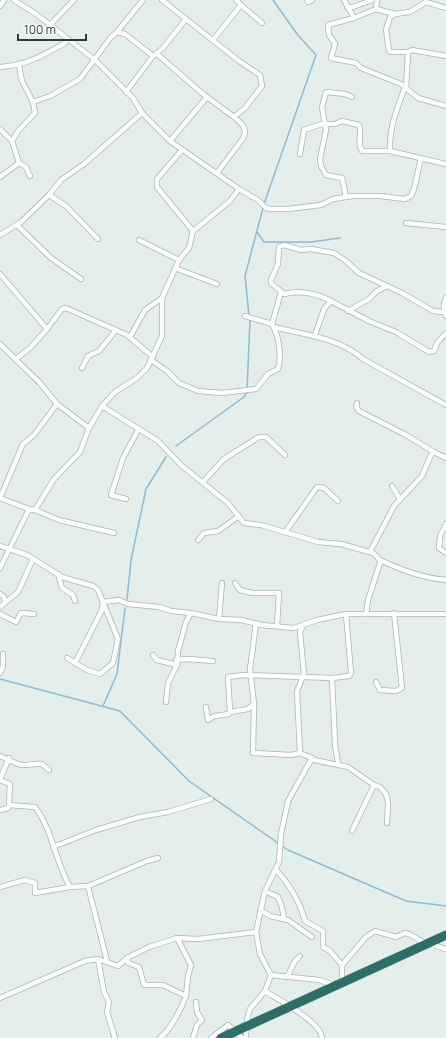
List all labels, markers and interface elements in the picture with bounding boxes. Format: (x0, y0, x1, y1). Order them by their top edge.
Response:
scale bar (18, 16, 86, 42)
text: 100 m (24, 21, 56, 38)

